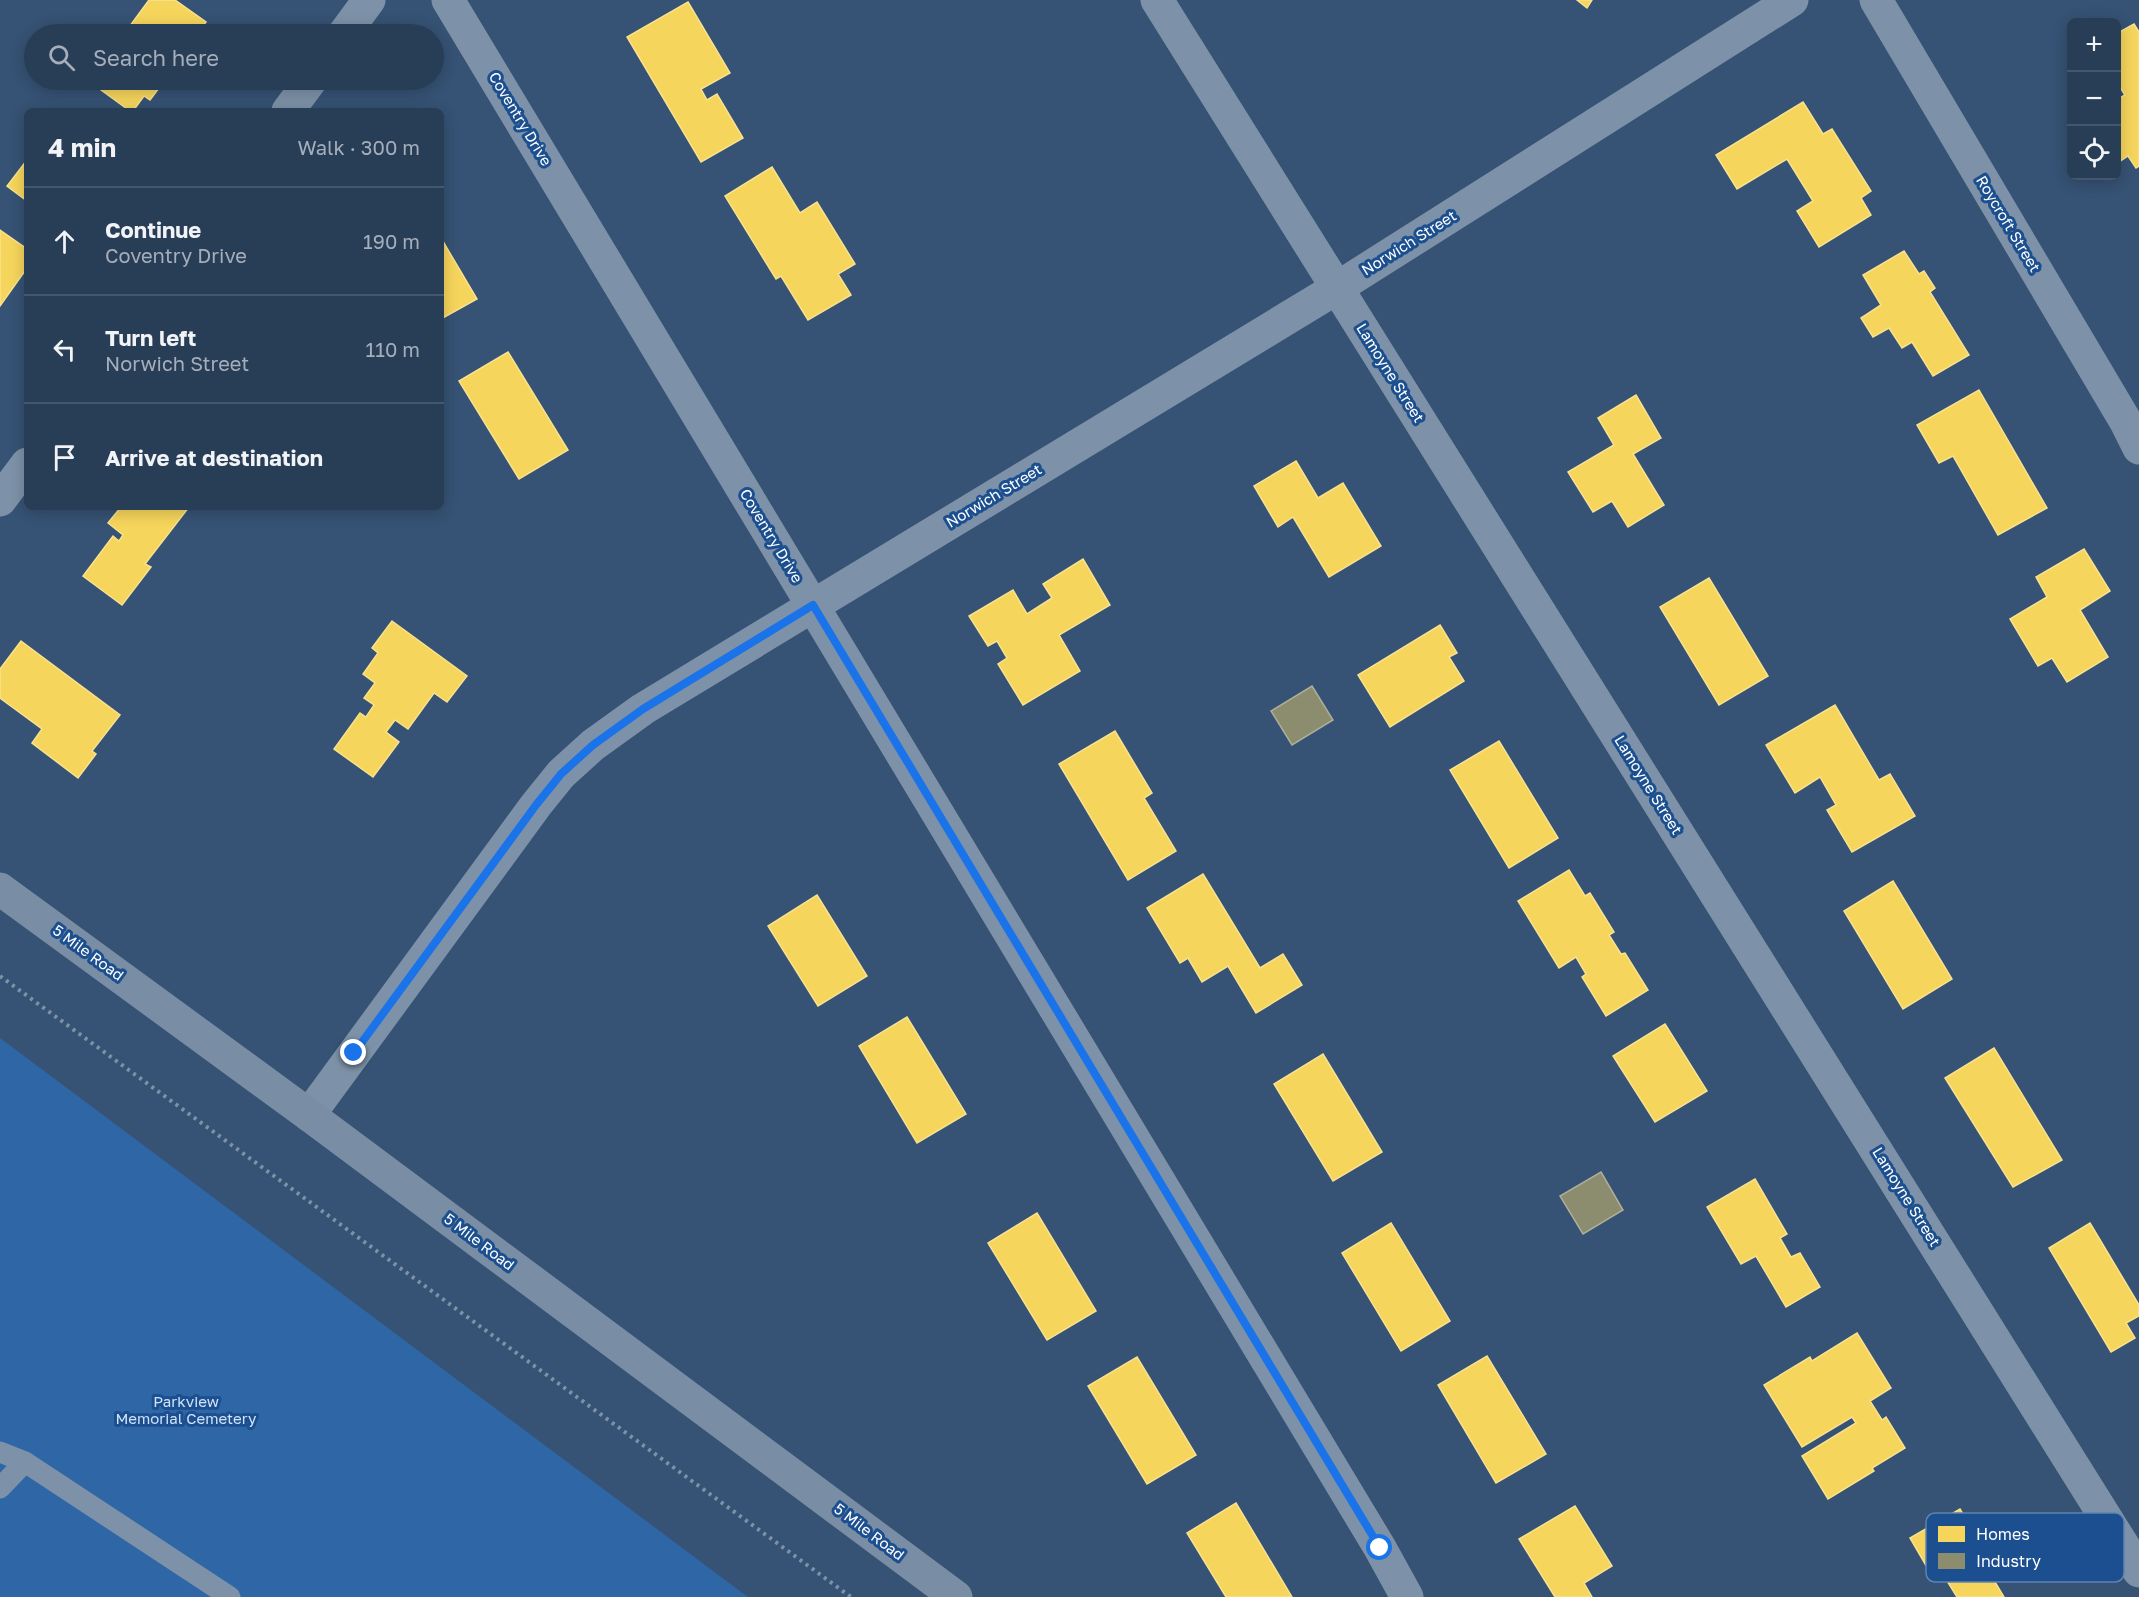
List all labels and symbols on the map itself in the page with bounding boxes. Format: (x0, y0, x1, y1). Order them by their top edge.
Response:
street label: Coventry Drive (486, 68, 556, 169)
street label: Roycroft Street (1973, 172, 2045, 275)
street label: Norwich Street (1358, 206, 1459, 278)
street label: Lamoyne Street (1353, 320, 1429, 425)
street label: Norwich Street (942, 460, 1045, 531)
street label: Coventry Drive (737, 485, 807, 586)
street label: Lamoyne Street (1611, 732, 1687, 837)
street label: 5 Mile Road (50, 920, 128, 984)
route end (340, 1039, 366, 1065)
street label: Lamoyne Street (1869, 1144, 1945, 1249)
street label: 5 Mile Road (441, 1209, 518, 1273)
park label: Parkview Memorial Cemetery (115, 1392, 257, 1427)
street label: 5 Mile Road (831, 1499, 908, 1563)
legend (1926, 1513, 2124, 1582)
text: Homes (1976, 1524, 2030, 1544)
route start (1366, 1534, 1392, 1560)
text: Industry (1976, 1551, 2041, 1571)

